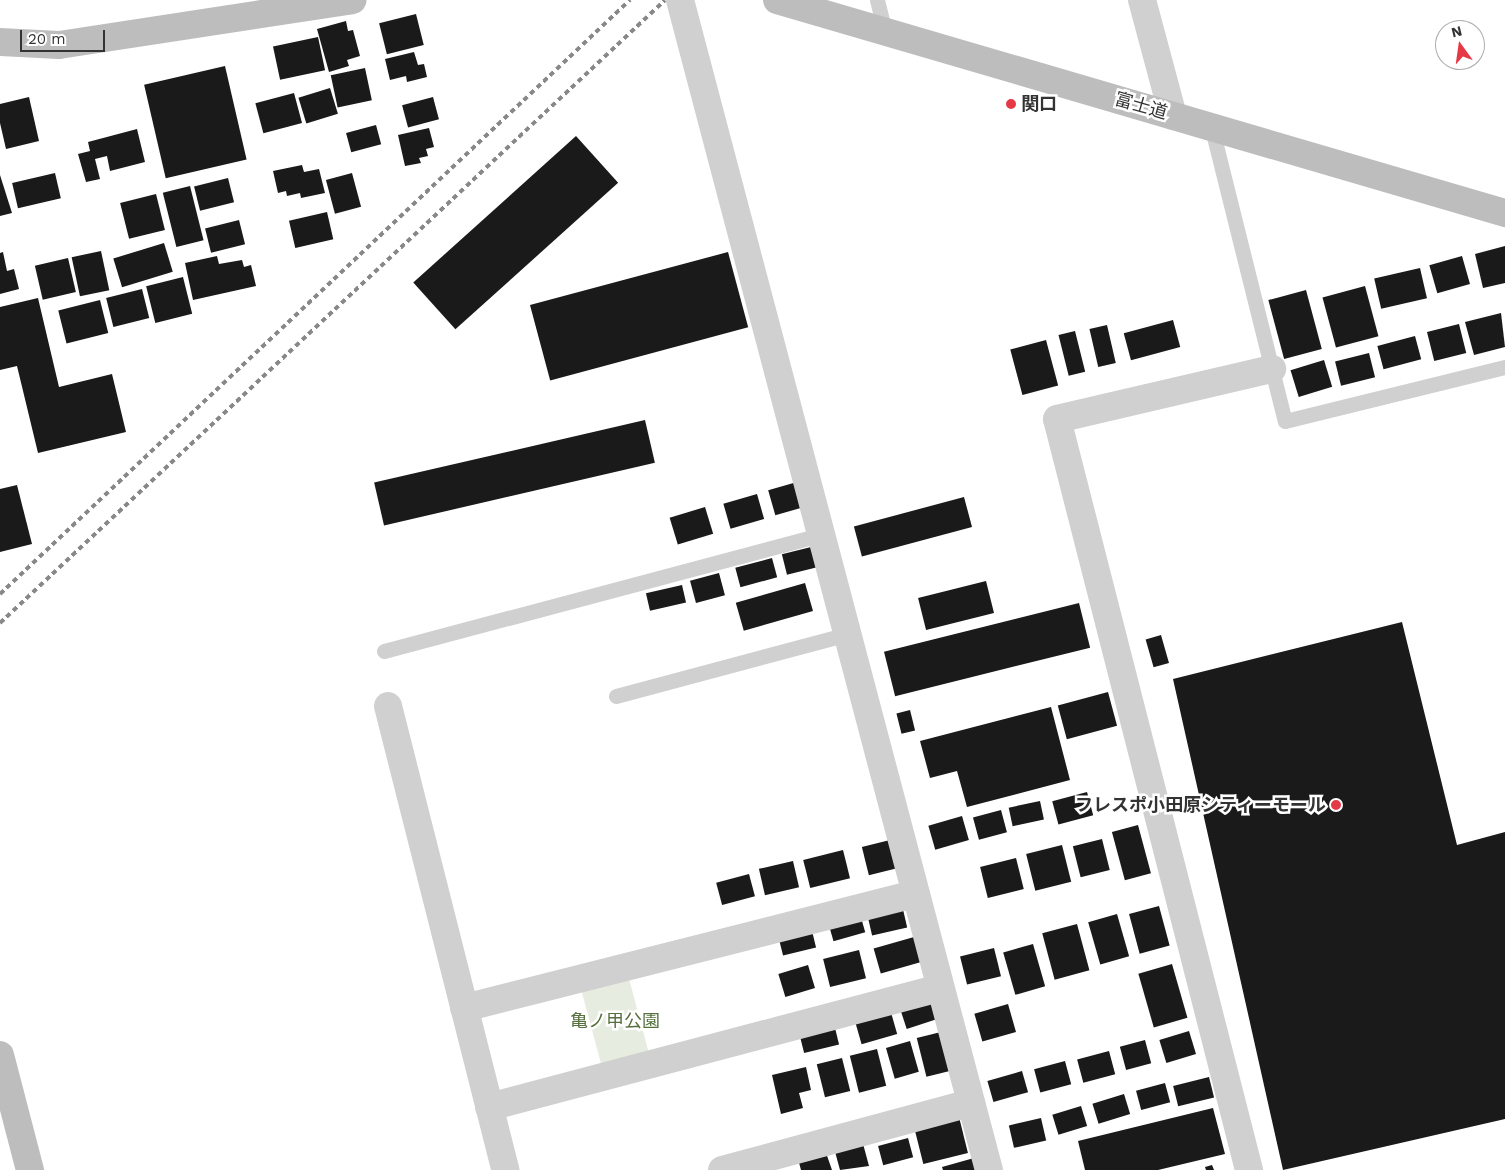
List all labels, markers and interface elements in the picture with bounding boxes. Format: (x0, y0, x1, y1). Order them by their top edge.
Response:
scale bar (22, 20, 108, 52)
north arrow (1435, 20, 1485, 70)
text: N (1450, 22, 1464, 40)
text: 20 m (28, 30, 66, 48)
street label: 富士道 (1112, 88, 1170, 124)
place label: 関口 (1021, 93, 1057, 115)
marker: 関口 (1005, 98, 1017, 110)
place label: フレスポ小田原シティーモール (1074, 794, 1326, 816)
marker: フレスポ小田原シティーモール (1330, 799, 1342, 811)
park label: 亀ノ甲公園 (570, 1010, 660, 1032)

